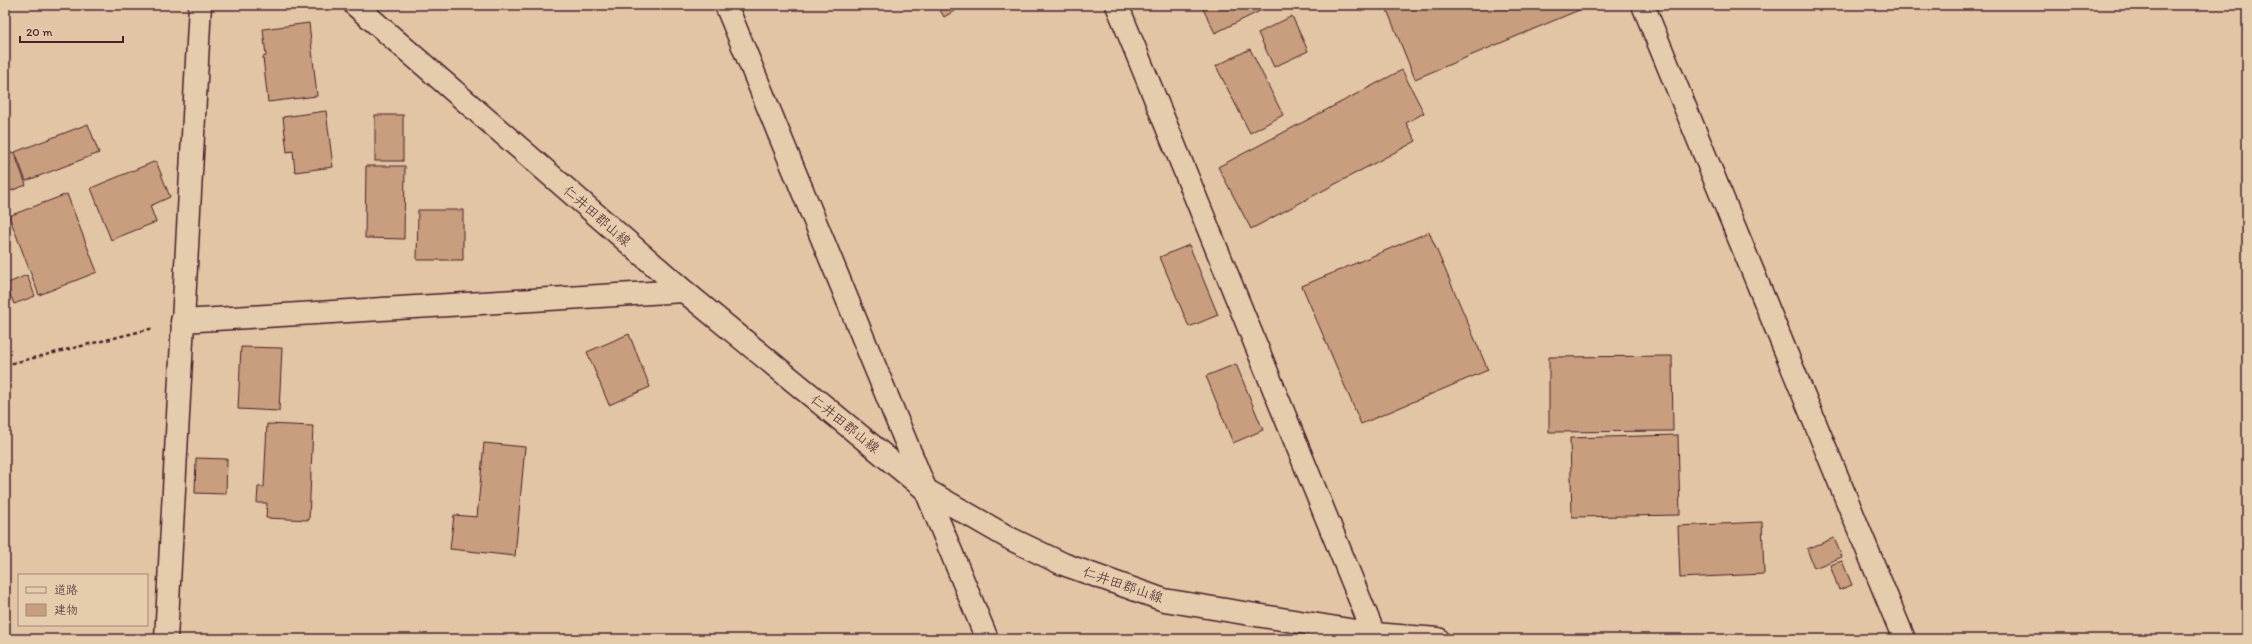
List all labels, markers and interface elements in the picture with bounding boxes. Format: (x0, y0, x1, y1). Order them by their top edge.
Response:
scale bar (20, 18, 123, 44)
text: 20 m (26, 25, 53, 39)
street label: 仁井田郡山線 (560, 182, 634, 250)
street label: 仁井田郡山線 (807, 391, 883, 457)
street label: 仁井田郡山線 (1081, 563, 1165, 607)
legend (18, 574, 148, 626)
text: 道路 (54, 583, 78, 597)
text: 建物 (54, 603, 78, 617)

